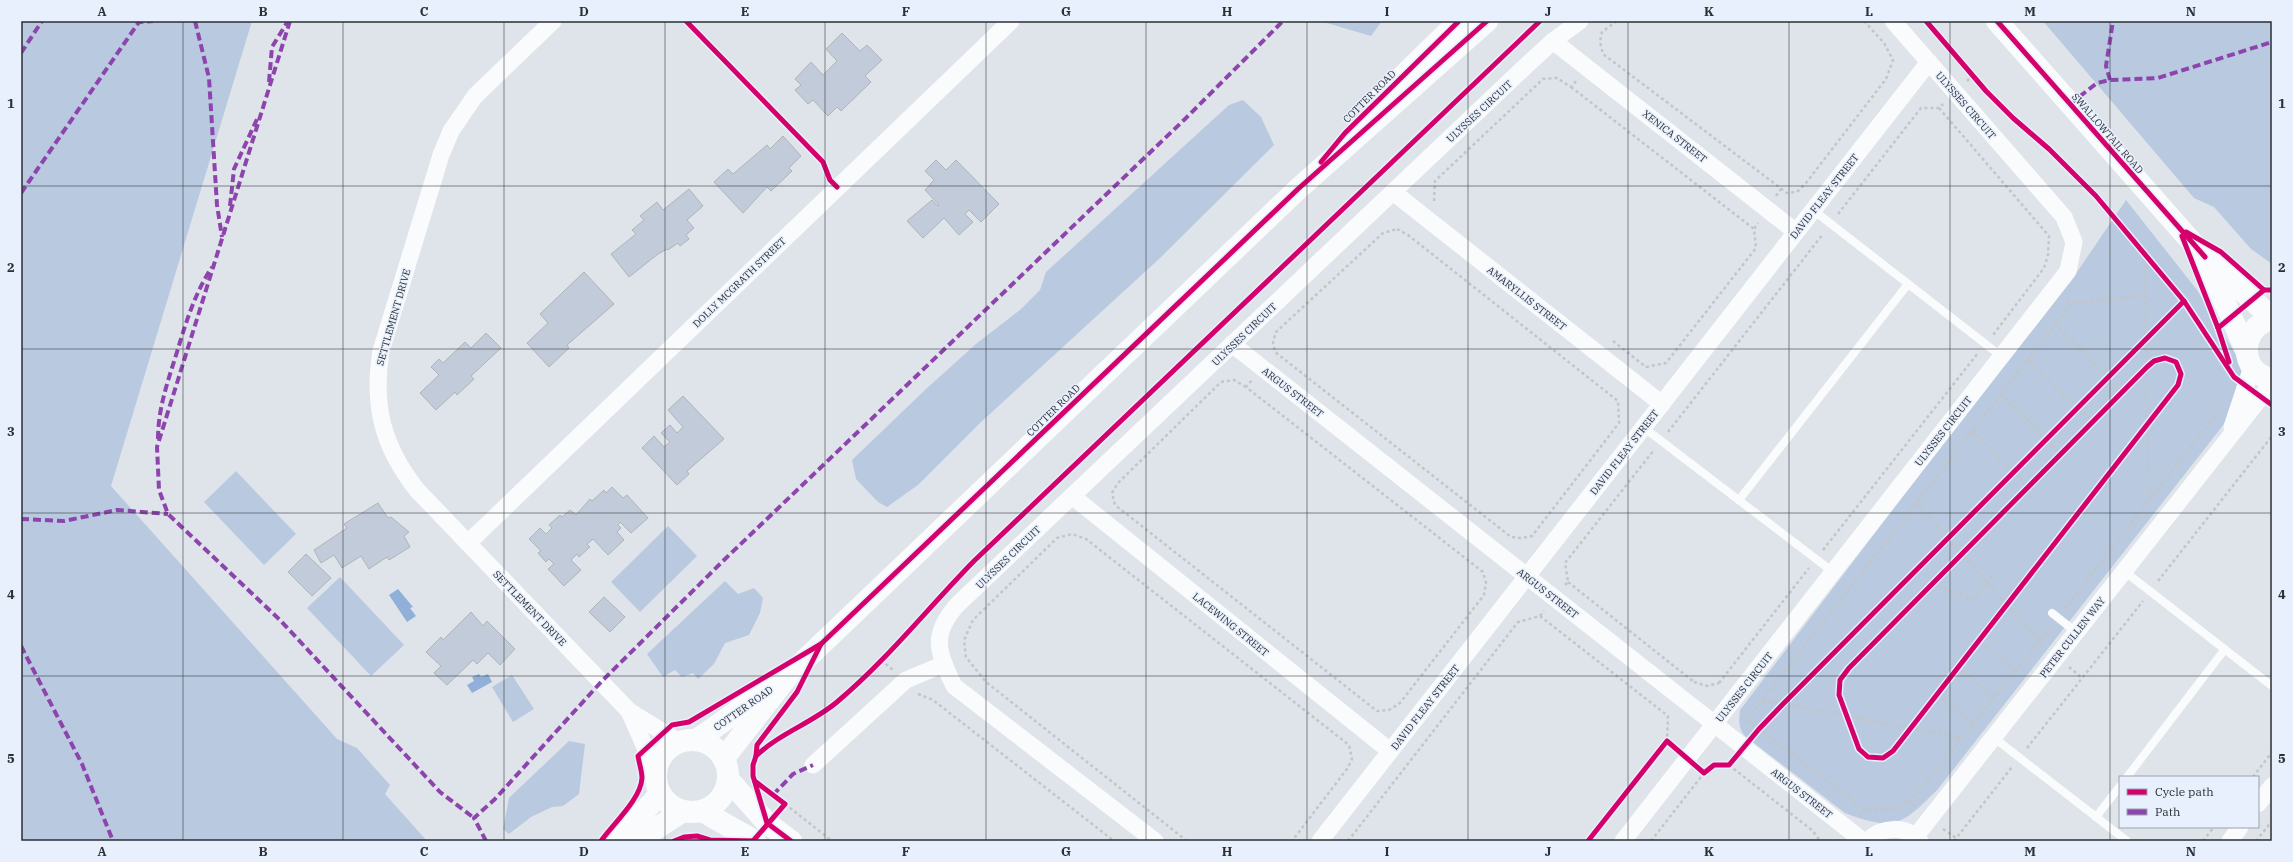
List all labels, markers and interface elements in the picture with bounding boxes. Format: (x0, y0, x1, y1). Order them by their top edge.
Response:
text: A (97, 3, 107, 20)
text: B (258, 3, 268, 20)
text: C (420, 3, 429, 20)
text: D (579, 3, 589, 20)
text: E (741, 3, 749, 20)
text: F (902, 3, 910, 20)
text: G (1061, 3, 1071, 20)
text: H (1222, 3, 1233, 20)
text: I (1385, 3, 1390, 20)
text: J (1545, 3, 1552, 20)
text: K (1704, 3, 1714, 20)
text: L (1865, 3, 1873, 20)
text: M (2024, 3, 2036, 20)
text: N (2186, 3, 2196, 20)
street label: COTTER ROAD (1340, 67, 1399, 126)
street label: ULYSSES CIRCUIT (1933, 69, 1999, 142)
street label: ULYSSES CIRCUIT (1444, 77, 1515, 145)
street label: SWALLOWTAIL ROAD (2069, 90, 2146, 176)
text: 1 (7, 95, 15, 112)
text: 1 (2278, 95, 2286, 112)
street label: XENICA STREET (1640, 107, 1710, 166)
street label: DAVID FLEAY STREET (1787, 151, 1862, 242)
street label: DOLLY MCGRATH STREET (690, 234, 789, 330)
text: 2 (7, 259, 15, 276)
text: 2 (2278, 259, 2286, 276)
street label: AMARYLLIS STREET (1484, 263, 1569, 334)
street label: SETTLEMENT DRIVE (373, 267, 414, 367)
street label: ULYSSES CIRCUIT (1209, 300, 1280, 369)
street label: ARGUS STREET (1259, 364, 1326, 421)
street label: COTTER ROAD (1024, 382, 1083, 439)
street label: ULYSSES CIRCUIT (1912, 393, 1975, 469)
street label: DAVID FLEAY STREET (1587, 407, 1662, 498)
text: 3 (7, 423, 15, 440)
text: 3 (2278, 423, 2286, 440)
street label: ULYSSES CIRCUIT (973, 523, 1044, 592)
street label: ARGUS STREET (1514, 565, 1581, 622)
street label: SETTLEMENT DRIVE (490, 568, 569, 649)
text: 4 (7, 586, 15, 603)
text: 4 (2278, 586, 2286, 603)
street label: LACEWING STREET (1190, 590, 1272, 659)
street label: PETER CULLEN WAY (2037, 594, 2108, 680)
street label: ULYSSES CIRCUIT (1713, 649, 1776, 725)
street label: DAVID FLEAY STREET (1388, 662, 1463, 753)
street label: COTTER ROAD (711, 683, 776, 734)
text: 5 (7, 750, 15, 767)
text: 5 (2278, 750, 2286, 767)
street label: ARGUS STREET (1768, 765, 1835, 822)
legend (2119, 776, 2259, 828)
text: Cycle path (2155, 784, 2214, 799)
text: Path (2155, 804, 2181, 819)
text: A (97, 843, 107, 860)
text: B (258, 843, 268, 860)
text: C (420, 843, 429, 860)
text: D (579, 843, 589, 860)
text: E (741, 843, 749, 860)
text: F (902, 843, 910, 860)
text: G (1061, 843, 1071, 860)
text: H (1222, 843, 1233, 860)
text: I (1385, 843, 1390, 860)
text: J (1545, 843, 1552, 860)
text: K (1704, 843, 1714, 860)
text: L (1865, 843, 1873, 860)
text: M (2024, 843, 2036, 860)
text: N (2186, 843, 2196, 860)

